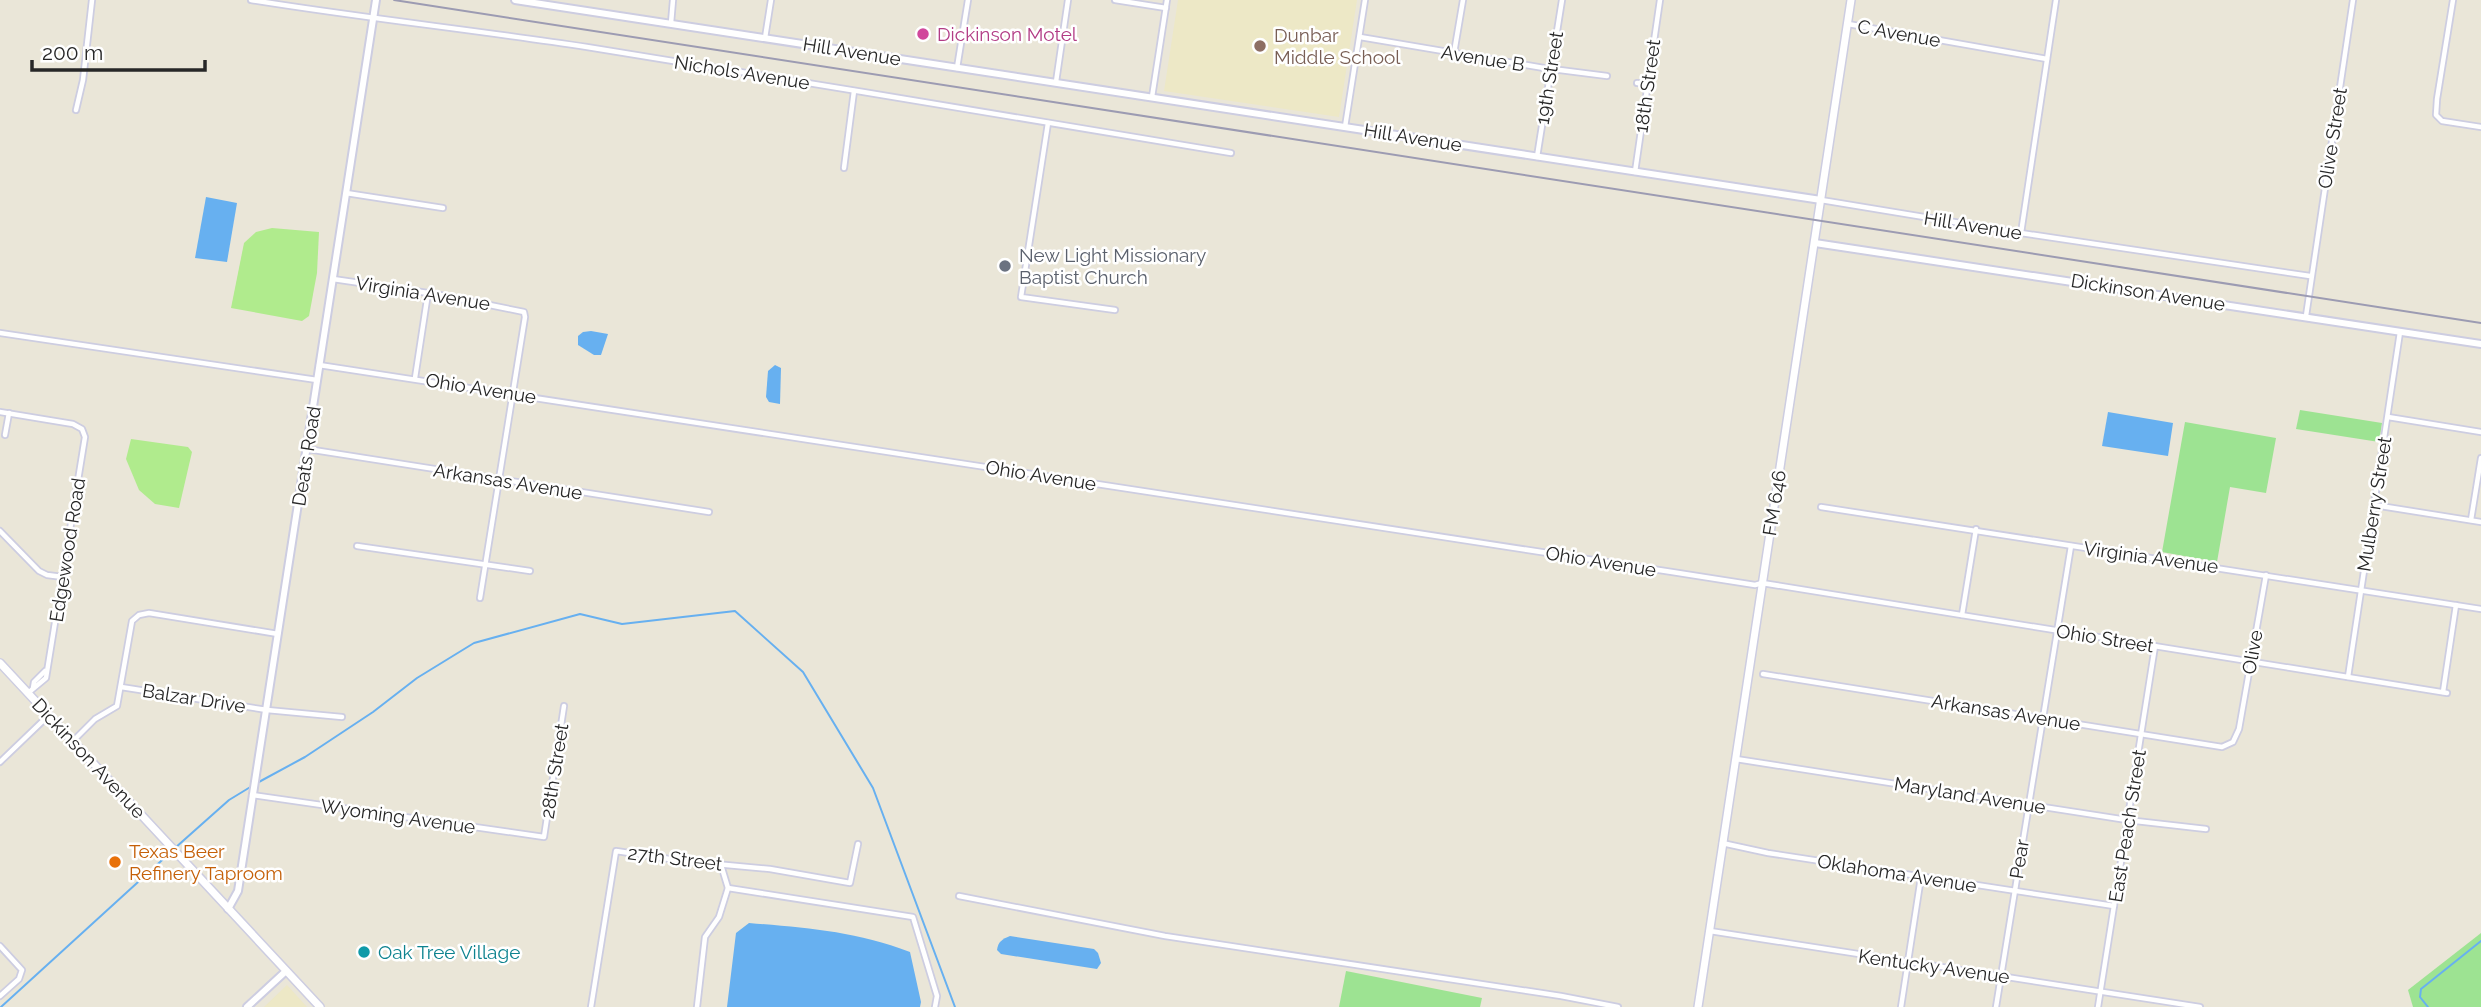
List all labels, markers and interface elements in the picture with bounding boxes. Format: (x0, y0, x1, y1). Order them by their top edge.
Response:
street label: C Avenue (1856, 15, 1942, 51)
place label: Dickinson Motel (937, 23, 1078, 45)
place label: Dunbar Middle School (1274, 24, 1401, 68)
marker: Dickinson Motel (915, 26, 931, 42)
scale bar (32, 28, 205, 72)
street label: 19th Street (1531, 29, 1567, 126)
street label: Hill Avenue (801, 32, 903, 70)
street label: 18th Street (1630, 37, 1665, 134)
marker: Dunbar Middle School (1252, 38, 1268, 54)
text: 200 m (42, 40, 103, 65)
street label: Avenue B (1440, 41, 1526, 75)
street label: Nichols Avenue (673, 50, 811, 94)
street label: Olive Street (2313, 85, 2351, 190)
street label: Hill Avenue (1362, 118, 1464, 156)
street label: Hill Avenue (1922, 206, 2024, 244)
place label: New Light Missionary Baptist Church (1019, 244, 1206, 288)
marker: New Light Missionary Baptist Church (997, 258, 1013, 274)
street label: Dickinson Avenue (2069, 269, 2227, 315)
street label: Virginia Avenue (354, 272, 492, 314)
street label: Ohio Avenue (424, 368, 538, 408)
street label: Deats Road (287, 404, 325, 508)
street label: Mulberry Street (2352, 434, 2396, 573)
street label: Ohio Avenue (984, 455, 1098, 495)
street label: Arkansas Avenue (432, 458, 584, 504)
street label: FM 646 (1758, 469, 1790, 537)
street label: Edgewood Road (45, 476, 89, 624)
street label: Virginia Avenue (2082, 537, 2220, 577)
street label: Ohio Avenue (1544, 541, 1658, 581)
street label: Ohio Street (2055, 619, 2156, 657)
street label: Olive (2237, 628, 2267, 676)
street label: Balzar Drive (141, 679, 247, 717)
street label: Arkansas Avenue (1930, 689, 2082, 735)
street label: Dickinson Avenue (28, 693, 150, 823)
street label: 28th Street (536, 721, 572, 820)
street label: East Peach Street (2104, 747, 2150, 904)
street label: Maryland Avenue (1893, 772, 2047, 818)
street label: Wyoming Avenue (319, 794, 477, 838)
street label: Pear (2005, 837, 2033, 880)
place label: Texas Beer Refinery Taproom (129, 840, 283, 884)
street label: 27th Street (626, 841, 724, 875)
street label: Oklahoma Avenue (1816, 850, 1978, 896)
marker: Texas Beer Refinery Taproom (107, 854, 123, 870)
place label: Oak Tree Village (378, 941, 520, 963)
marker: Oak Tree Village (356, 944, 372, 960)
street label: Kentucky Avenue (1857, 944, 2011, 988)

